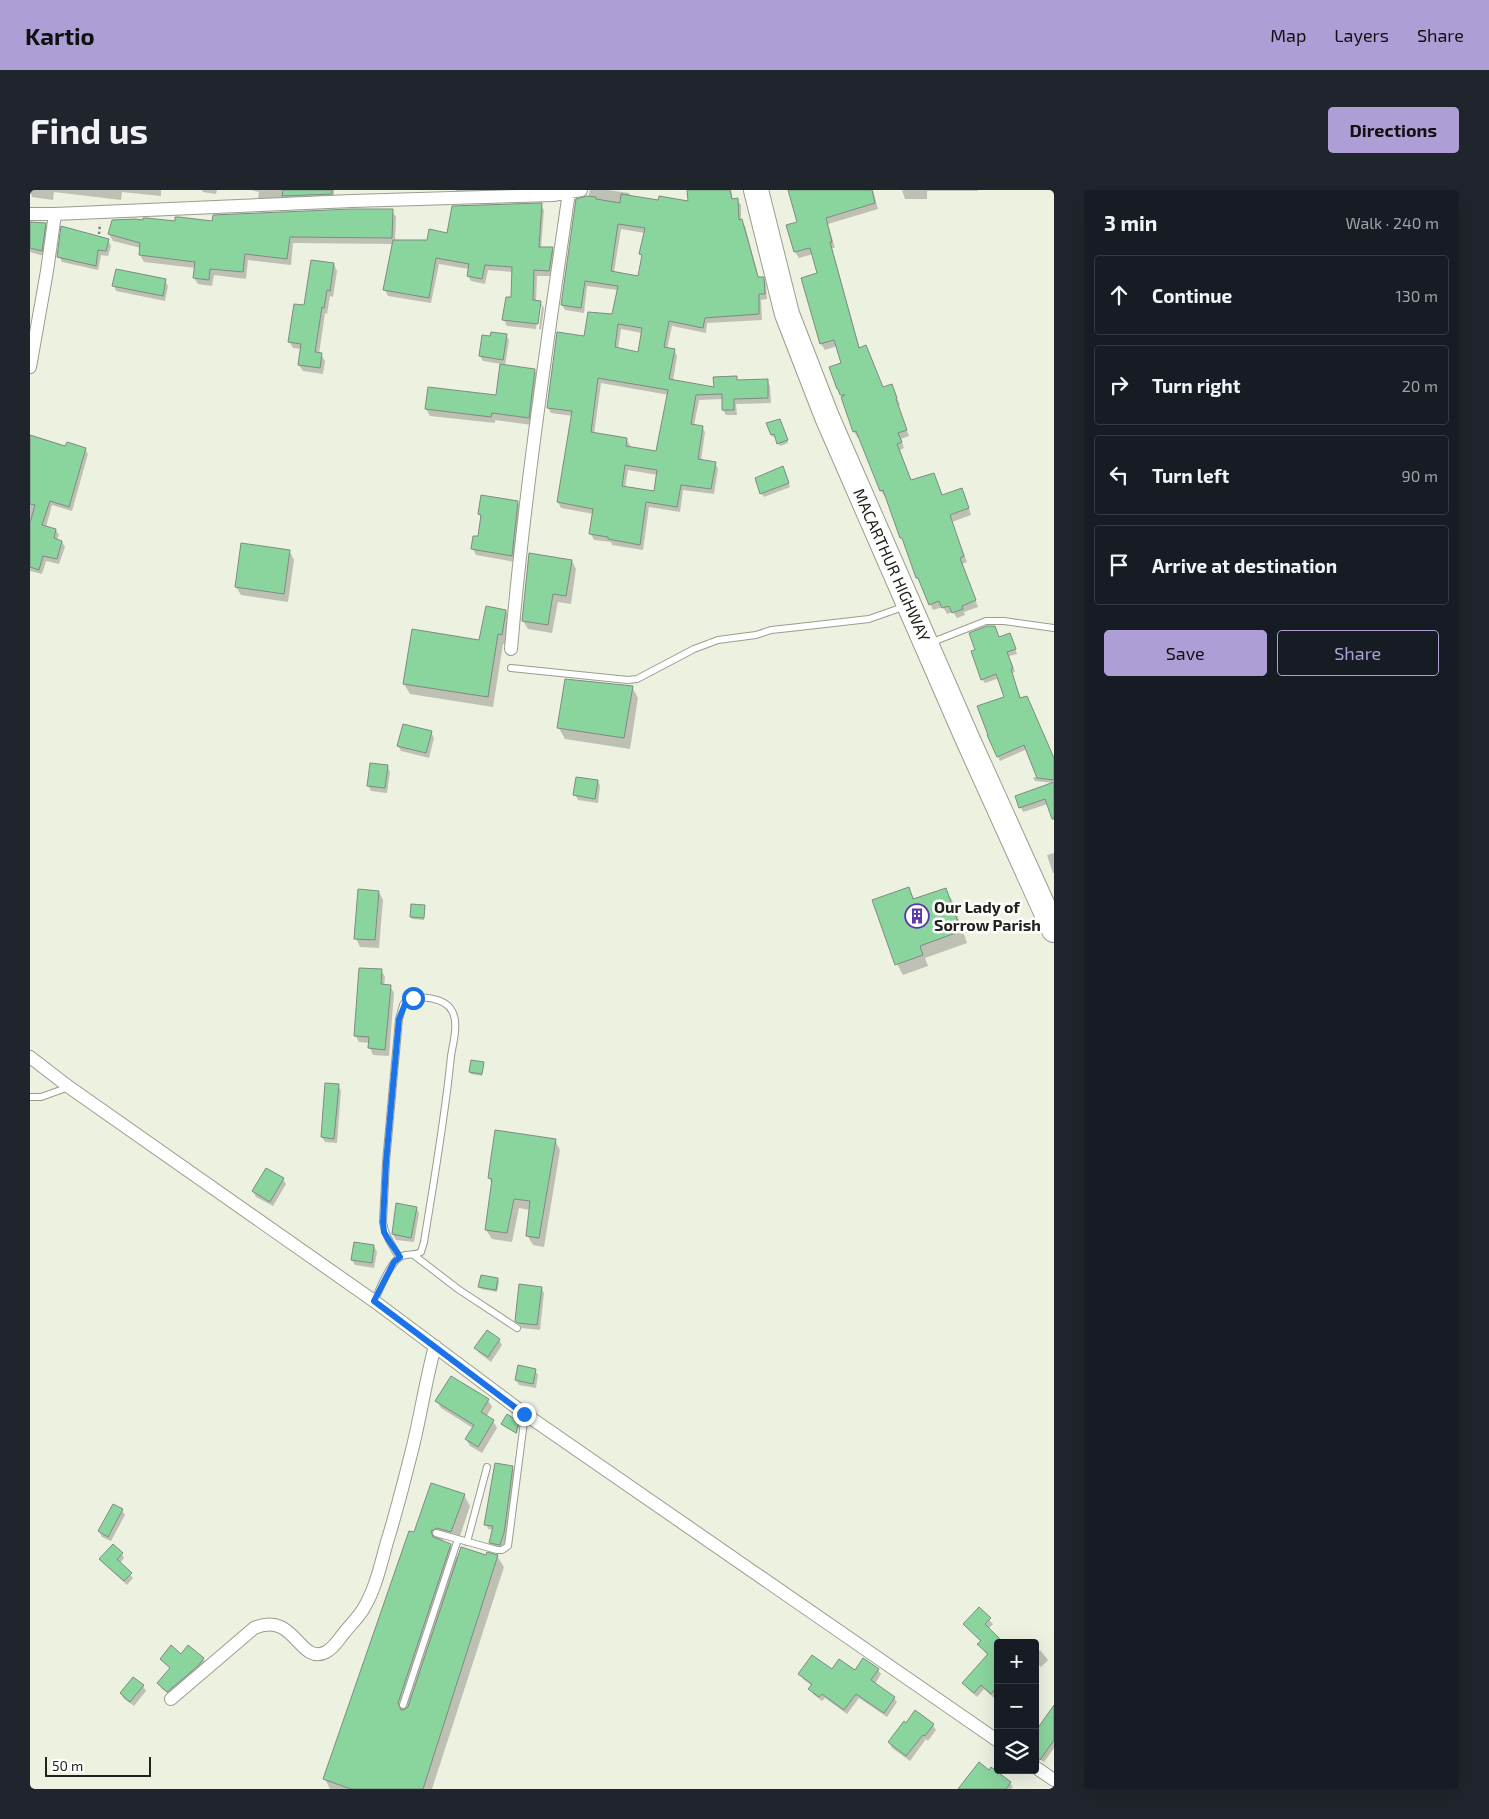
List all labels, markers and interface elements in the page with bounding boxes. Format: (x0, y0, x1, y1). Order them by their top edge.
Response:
text: Kartio (25, 21, 95, 50)
text: Map (1270, 24, 1306, 46)
text: Layers (1334, 24, 1389, 46)
text: Share (1417, 24, 1464, 46)
button: Directions (1328, 107, 1459, 153)
text: Find us (30, 109, 148, 151)
text: 3 min (1104, 210, 1157, 235)
text: Walk · 240 m (1346, 213, 1439, 232)
icon: ahead (1105, 281, 1133, 309)
text: Continue (1152, 284, 1232, 307)
text: 130 m (1396, 286, 1438, 305)
icon: right (1105, 371, 1133, 399)
text: Turn right (1152, 374, 1240, 397)
text: 20 m (1402, 376, 1438, 395)
icon: left (1105, 461, 1133, 489)
text: Turn left (1152, 464, 1229, 487)
text: 90 m (1402, 466, 1438, 485)
street label: MACARTHUR HIGHWAY (850, 485, 935, 644)
icon: arrive (1105, 551, 1133, 579)
text: Arrive at destination (1152, 554, 1337, 577)
button: Save (1104, 630, 1267, 676)
button: Share (1277, 630, 1439, 676)
place label: Our Lady of Sorrow Parish (934, 897, 1041, 934)
building icon: Our Lady of Sorrow Parish (904, 903, 930, 929)
route start (402, 987, 425, 1010)
route end (513, 1403, 536, 1426)
map controls (994, 1639, 1039, 1774)
button: + (994, 1639, 1039, 1684)
button: − (994, 1684, 1039, 1729)
button: layers (994, 1729, 1039, 1774)
scale bar (45, 1754, 151, 1777)
text: 50 m (52, 1757, 83, 1774)

